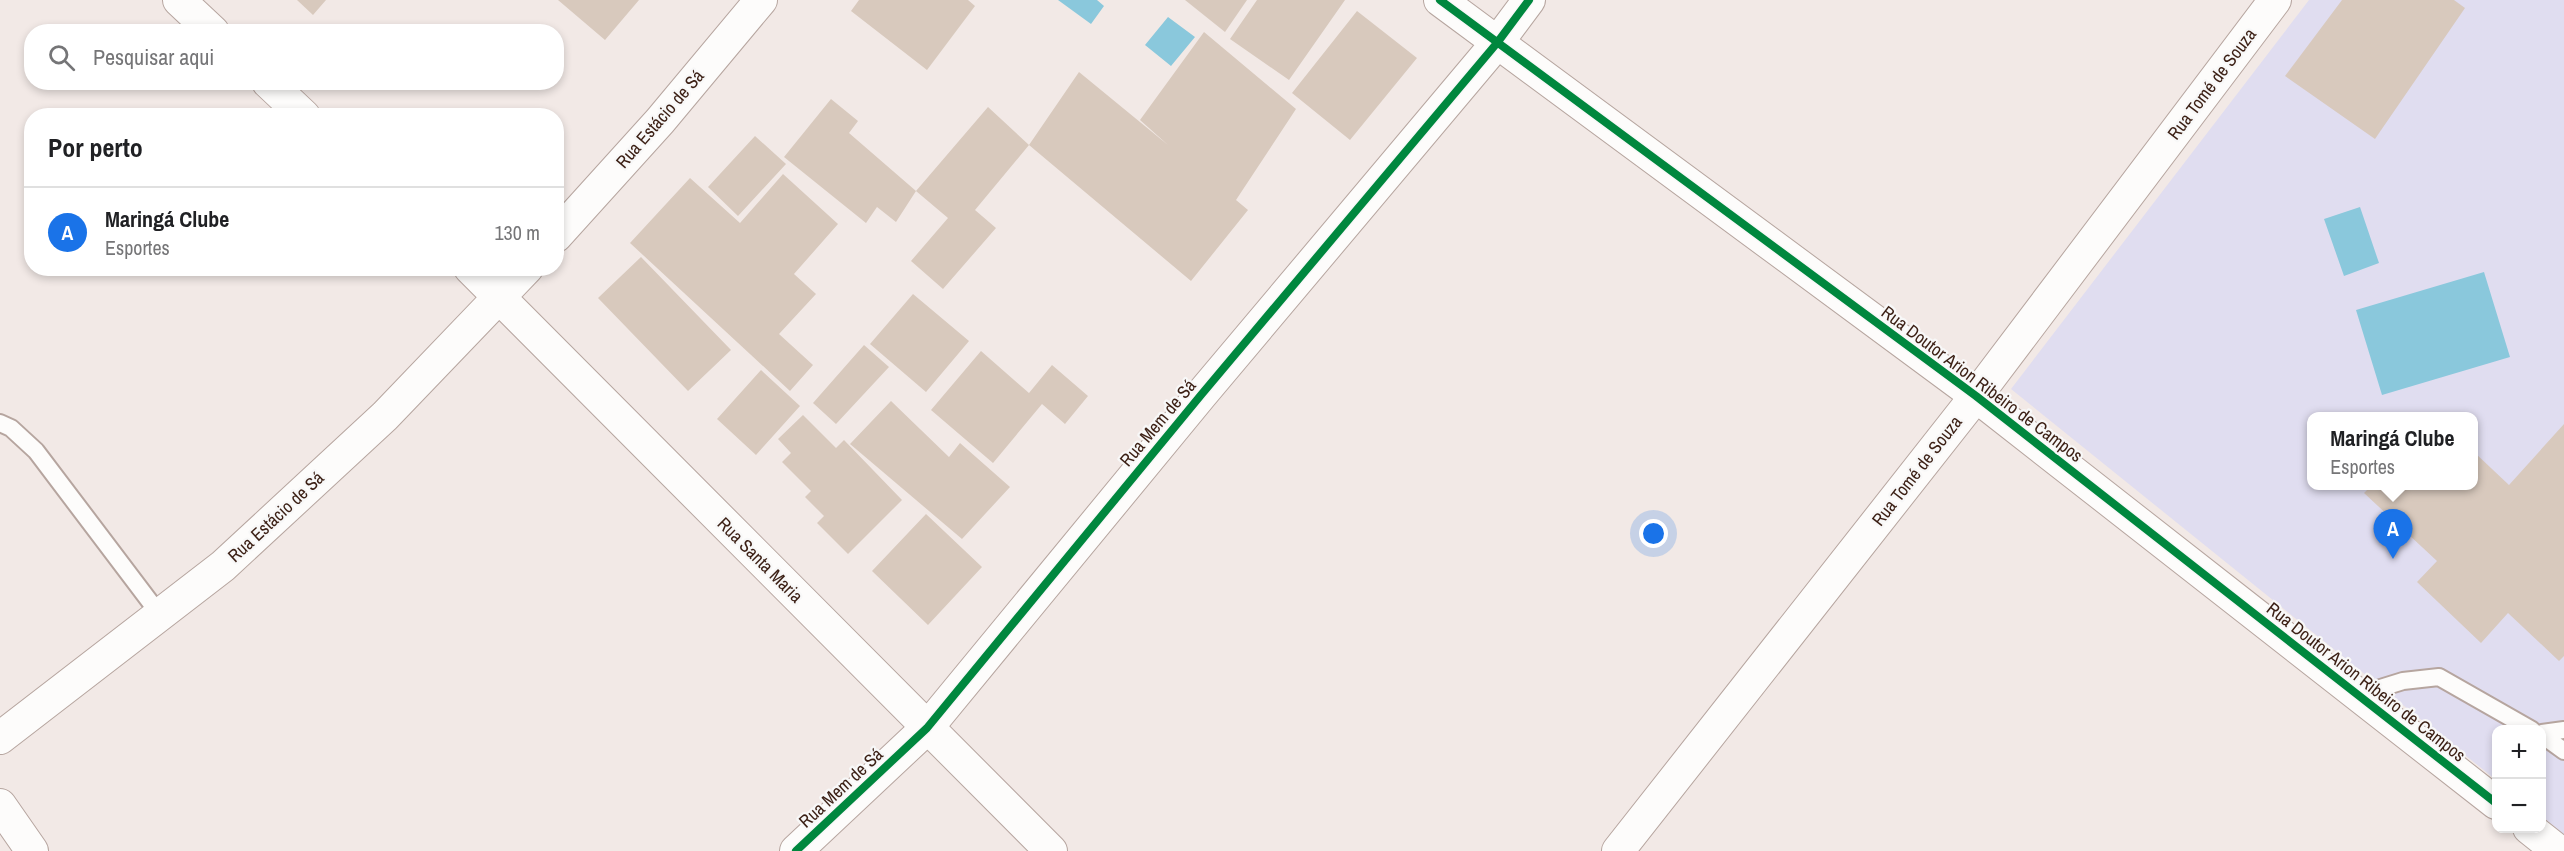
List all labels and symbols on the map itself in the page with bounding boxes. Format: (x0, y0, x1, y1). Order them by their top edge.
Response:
street label: Rua Tomé de Souza (2161, 23, 2262, 145)
street label: Rua Estácio de Sá (610, 64, 709, 173)
street label: Rua Doutor Arion Ribeiro de Campos (1876, 300, 2088, 468)
street label: Rua Mem de Sá (1114, 374, 1201, 472)
street label: Rua Tomé de Souza (1866, 410, 1968, 531)
street label: Rua Estácio de Sá (222, 466, 329, 568)
pin: A (2374, 510, 2412, 559)
street label: Rua Santa Maria (712, 511, 809, 608)
your location (1639, 519, 1668, 548)
street label: Rua Doutor Arion Ribeiro de Campos (2262, 596, 2471, 767)
street label: Rua Mem de Sá (793, 742, 888, 833)

